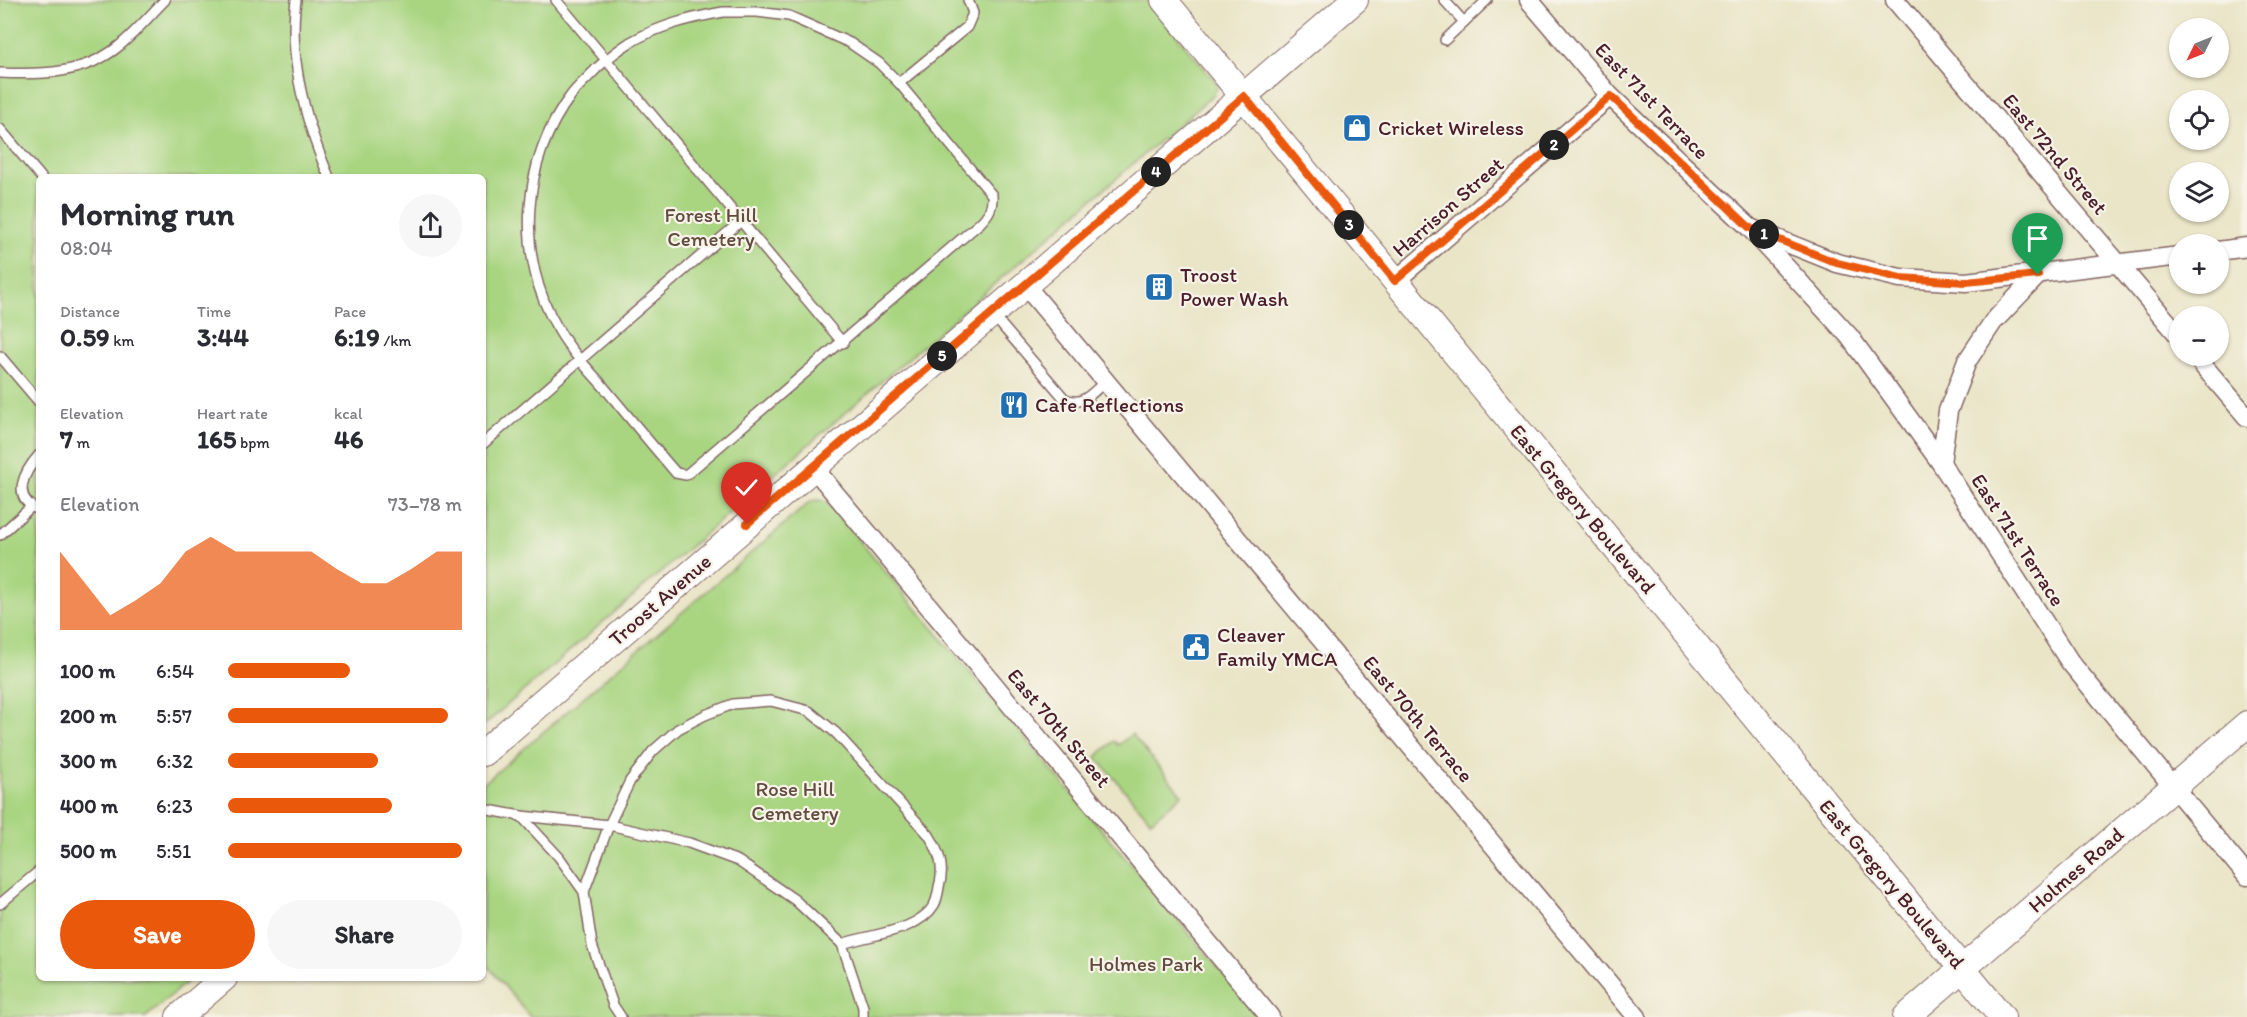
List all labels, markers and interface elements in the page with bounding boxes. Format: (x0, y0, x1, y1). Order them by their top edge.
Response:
north arrow (2169, 18, 2229, 78)
map controls (2169, 18, 2229, 366)
street label: East 71st Terrace (1590, 37, 1714, 164)
street label: East 72nd Street (1998, 88, 2113, 219)
button: locate (2169, 90, 2229, 150)
shop icon: Cricket Wireless (1341, 112, 1373, 144)
place label: Cricket Wireless (1378, 115, 1524, 140)
pin: 2 (1539, 130, 1569, 160)
text: 2 (1550, 135, 1558, 154)
street label: Harrison Street (1387, 151, 1509, 262)
pin: 4 (1141, 157, 1171, 187)
text: 4 (1151, 162, 1161, 181)
button: layers (2169, 162, 2229, 222)
text: Morning run (60, 194, 235, 233)
button: share (399, 194, 462, 257)
park label: Forest Hill Cemetery (665, 202, 757, 251)
pin: 3 (1334, 210, 1364, 240)
pin (2012, 213, 2063, 275)
text: 3 (1345, 215, 1353, 234)
pin: 1 (1749, 219, 1779, 249)
icon: arrive (2021, 222, 2054, 255)
text: 1 (1760, 224, 1768, 243)
button: + (2169, 234, 2229, 294)
text: 08:04 (60, 236, 113, 260)
place label: Troost Power Wash (1180, 262, 1289, 311)
building icon: Troost Power Wash (1143, 271, 1175, 303)
text: Distance (60, 302, 120, 321)
text: Time (197, 302, 231, 321)
text: Pace (334, 302, 366, 321)
button: − (2169, 306, 2229, 366)
text: 0.59 (60, 321, 110, 353)
text: 3:44 (197, 321, 249, 353)
text: 6:19 (334, 321, 380, 353)
text: km (110, 331, 134, 350)
text: /km (380, 331, 411, 350)
pin: 5 (927, 341, 957, 371)
text: 5 (938, 346, 946, 365)
restaurant icon: Cafe Reflections (998, 389, 1030, 421)
place label: Cafe Reflections (1035, 392, 1184, 417)
text: Elevation (60, 404, 124, 423)
text: Heart rate (197, 404, 268, 423)
text: kcal (334, 404, 362, 423)
street label: East Gregory Boulevard (1505, 419, 1662, 599)
text: 7 (60, 423, 73, 455)
text: 165 (197, 423, 236, 455)
text: 46 (334, 423, 363, 455)
text: m (73, 433, 90, 452)
text: bpm (236, 433, 270, 452)
pin (721, 462, 772, 524)
street label: East 71st Terrace (1966, 469, 2071, 611)
icon: check (730, 471, 763, 504)
text: Elevation (60, 492, 139, 516)
text: 73–78 m (388, 492, 462, 516)
street label: Troost Avenue (603, 548, 716, 651)
place label: Cleaver Family YMCA (1217, 622, 1338, 671)
public building icon: Cleaver Family YMCA (1180, 631, 1212, 663)
street label: East 70th Terrace (1358, 650, 1479, 787)
text: 100 m (60, 659, 115, 683)
text: 6:54 (156, 659, 194, 683)
street label: East 70th Street (1002, 663, 1116, 792)
text: 200 m (60, 704, 116, 728)
text: 5:57 (156, 704, 192, 728)
text: 300 m (60, 749, 117, 773)
text: 6:32 (156, 749, 193, 773)
park label: Rose Hill Cemetery (751, 776, 839, 825)
text: 400 m (60, 794, 118, 818)
text: 6:23 (156, 794, 193, 818)
street label: East Gregory Boulevard (1814, 794, 1971, 974)
street label: Holmes Road (2023, 821, 2129, 918)
text: 500 m (60, 839, 116, 863)
text: 5:51 (156, 839, 191, 863)
button: Save (60, 900, 255, 969)
button: Share (267, 900, 462, 969)
park label: Holmes Park (1089, 951, 1203, 976)

